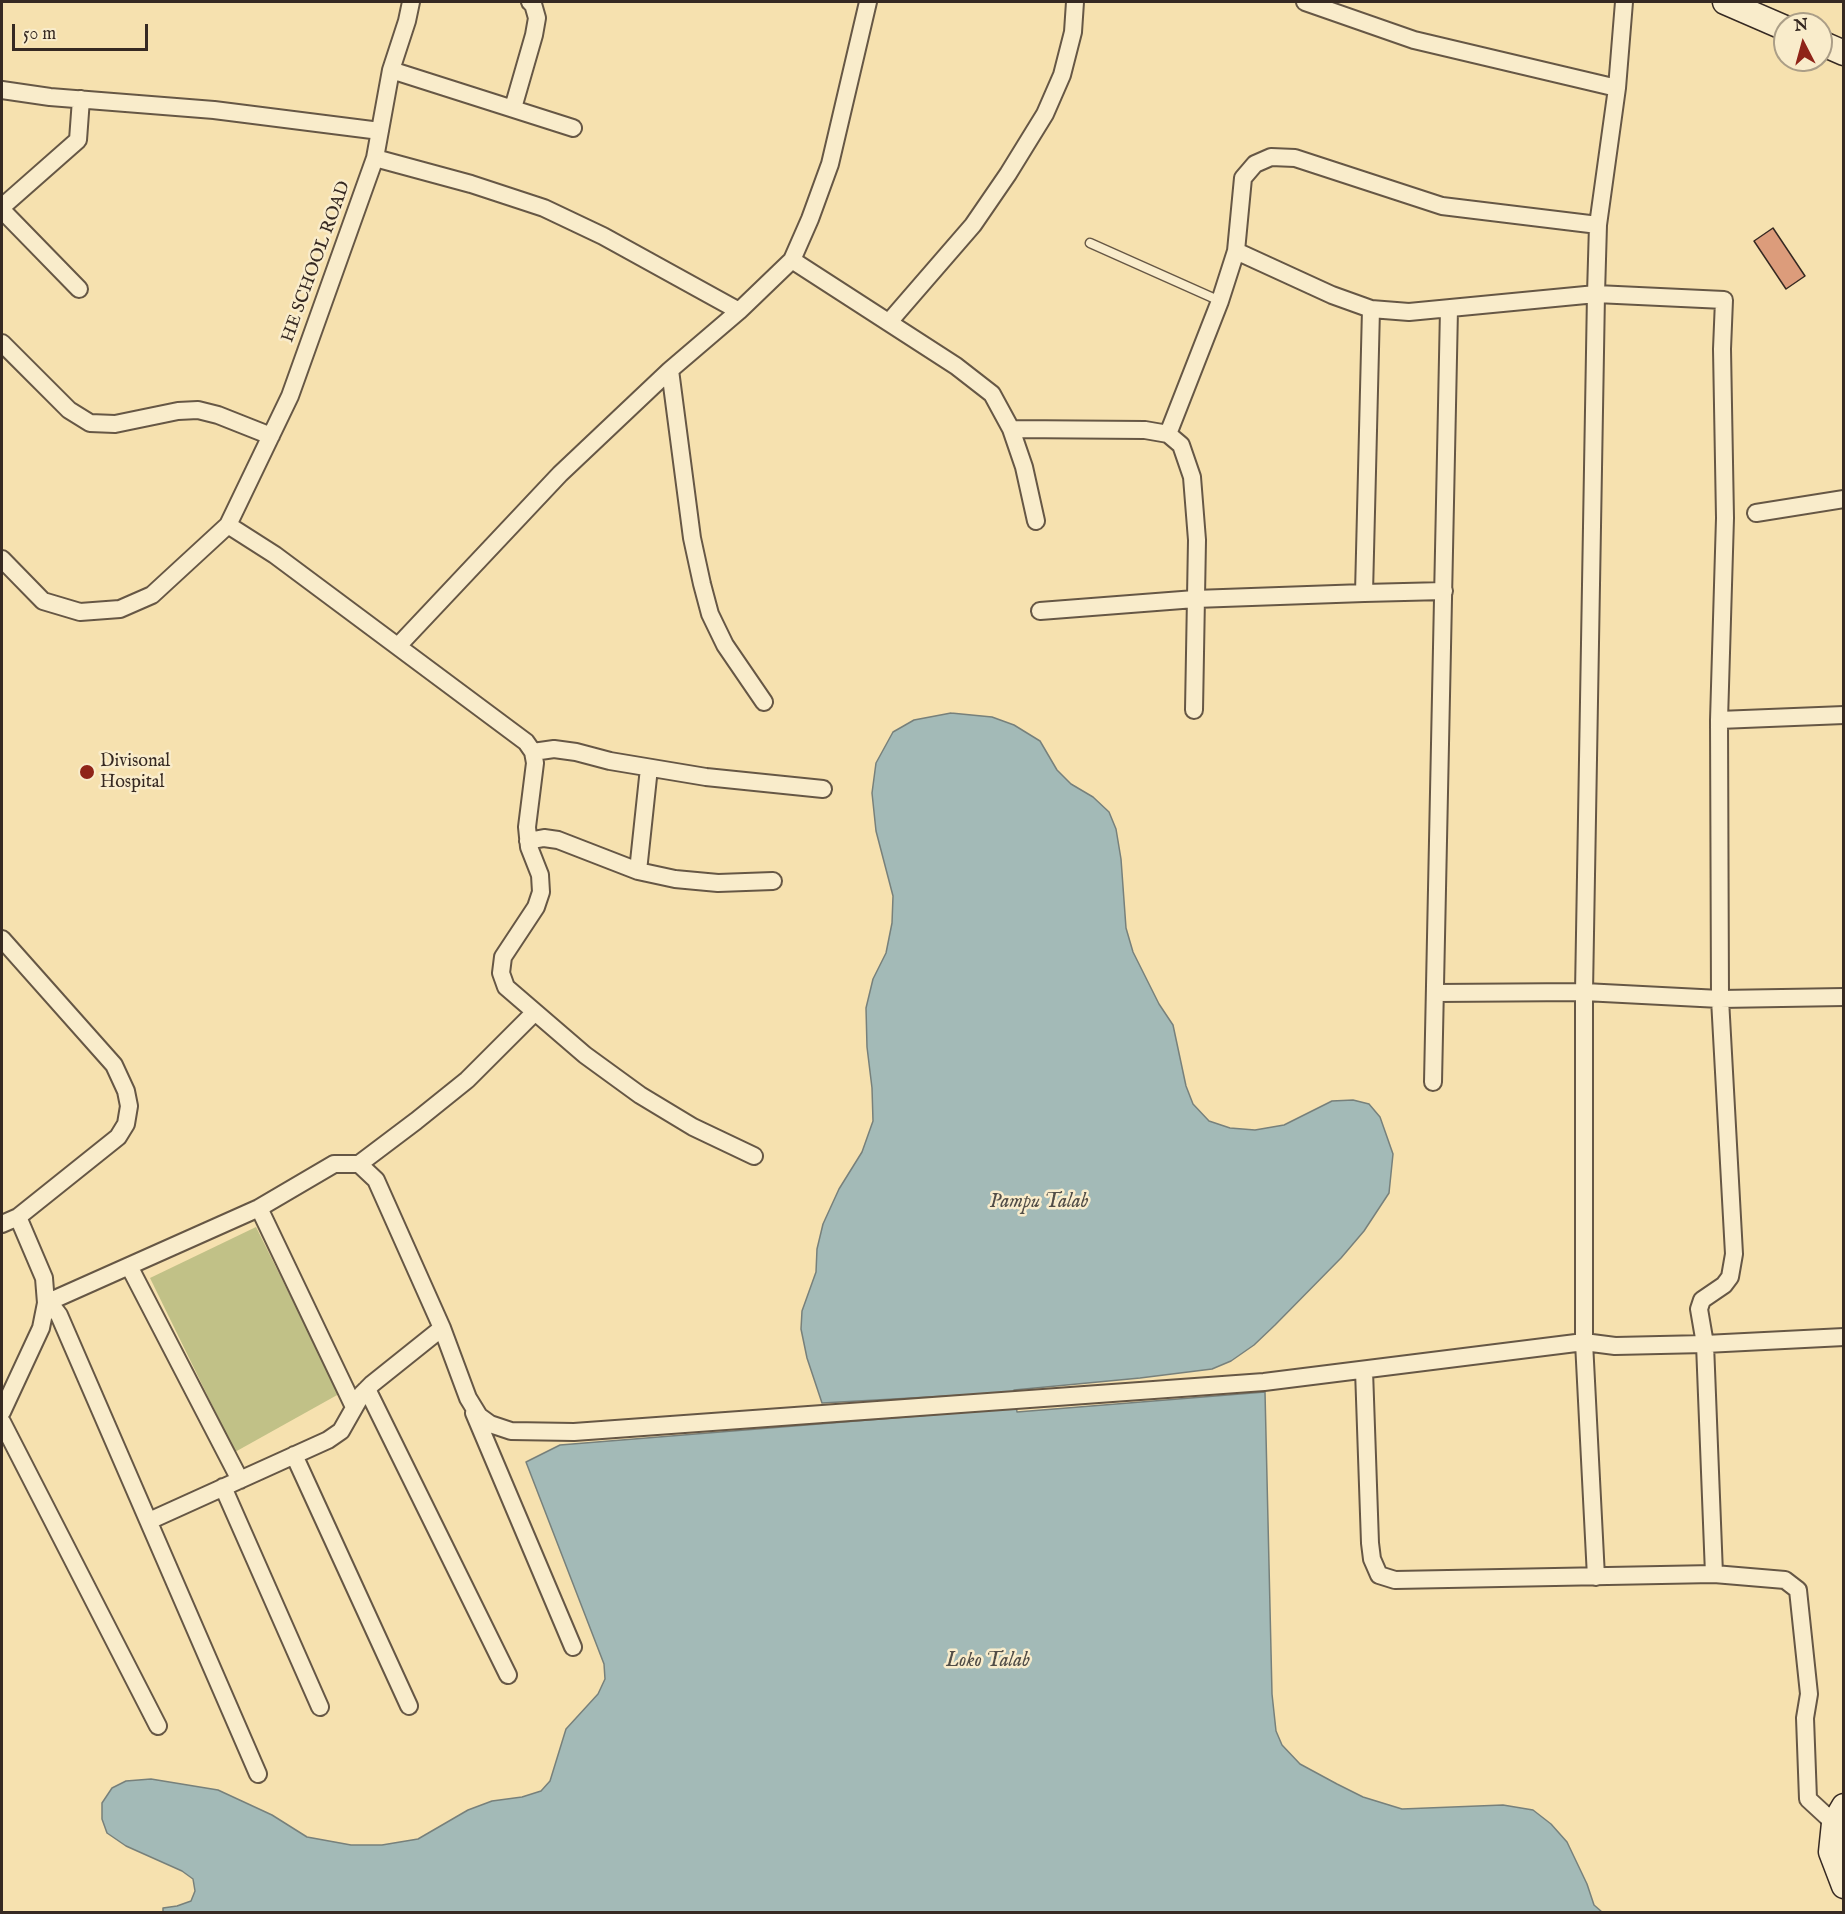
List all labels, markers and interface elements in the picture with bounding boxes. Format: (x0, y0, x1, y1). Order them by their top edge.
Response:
scale bar (15, 12, 152, 50)
north arrow (1773, 12, 1833, 72)
text: N (1793, 15, 1809, 37)
text: 50 m (23, 23, 56, 46)
street label: HE SCHOOL ROAD (278, 178, 356, 346)
place label: Divisonal Hospital (100, 751, 170, 794)
marker: Divisonal Hospital (78, 763, 96, 781)
water label: Pampu Talab (990, 1191, 1088, 1215)
water label: Loko Talab (946, 1650, 1030, 1674)

